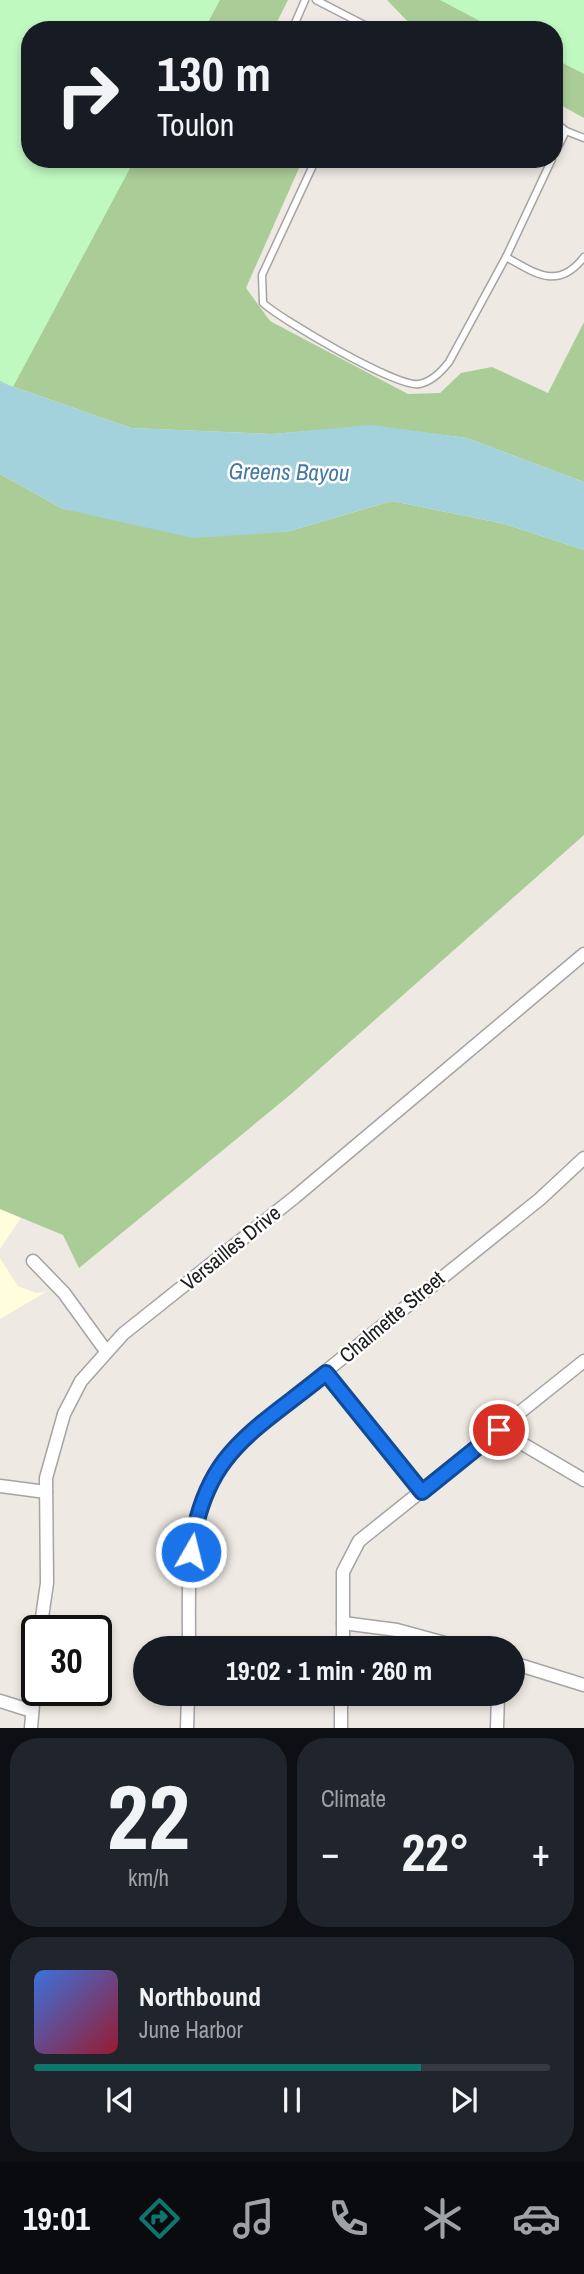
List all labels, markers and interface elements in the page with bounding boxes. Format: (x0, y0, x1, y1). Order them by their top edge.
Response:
text: 130 m (157, 40, 271, 106)
icon: right (42, 49, 133, 140)
text: Toulon (157, 103, 234, 146)
water label: Greens Bayou (228, 455, 350, 488)
street label: Versailles Drive (175, 1198, 287, 1297)
street label: Chalmette Street (333, 1264, 451, 1369)
pin (469, 1400, 529, 1460)
icon: arrive (480, 1411, 518, 1449)
position arrow (154, 1515, 228, 1589)
speed limit sign: 30 (21, 1615, 112, 1706)
text: 19:02 · 1 min · 260 m (226, 1653, 432, 1688)
text: 22 (107, 1755, 190, 1877)
text: Climate (321, 1783, 386, 1814)
text: 22° (401, 1817, 470, 1887)
text: − (321, 1827, 339, 1878)
text: + (532, 1827, 550, 1878)
text: km/h (128, 1862, 169, 1893)
text: Northbound (139, 1979, 261, 2014)
text: June Harbor (139, 2014, 243, 2045)
icon: previous (101, 2081, 139, 2119)
icon: pause (273, 2081, 311, 2119)
icon: next (445, 2081, 483, 2119)
icon: directions (135, 2194, 184, 2243)
icon: music (229, 2194, 278, 2243)
icon: phone (324, 2194, 373, 2243)
icon: climate (418, 2194, 467, 2243)
icon: car (512, 2194, 561, 2243)
text: 19:01 (23, 2197, 90, 2240)

